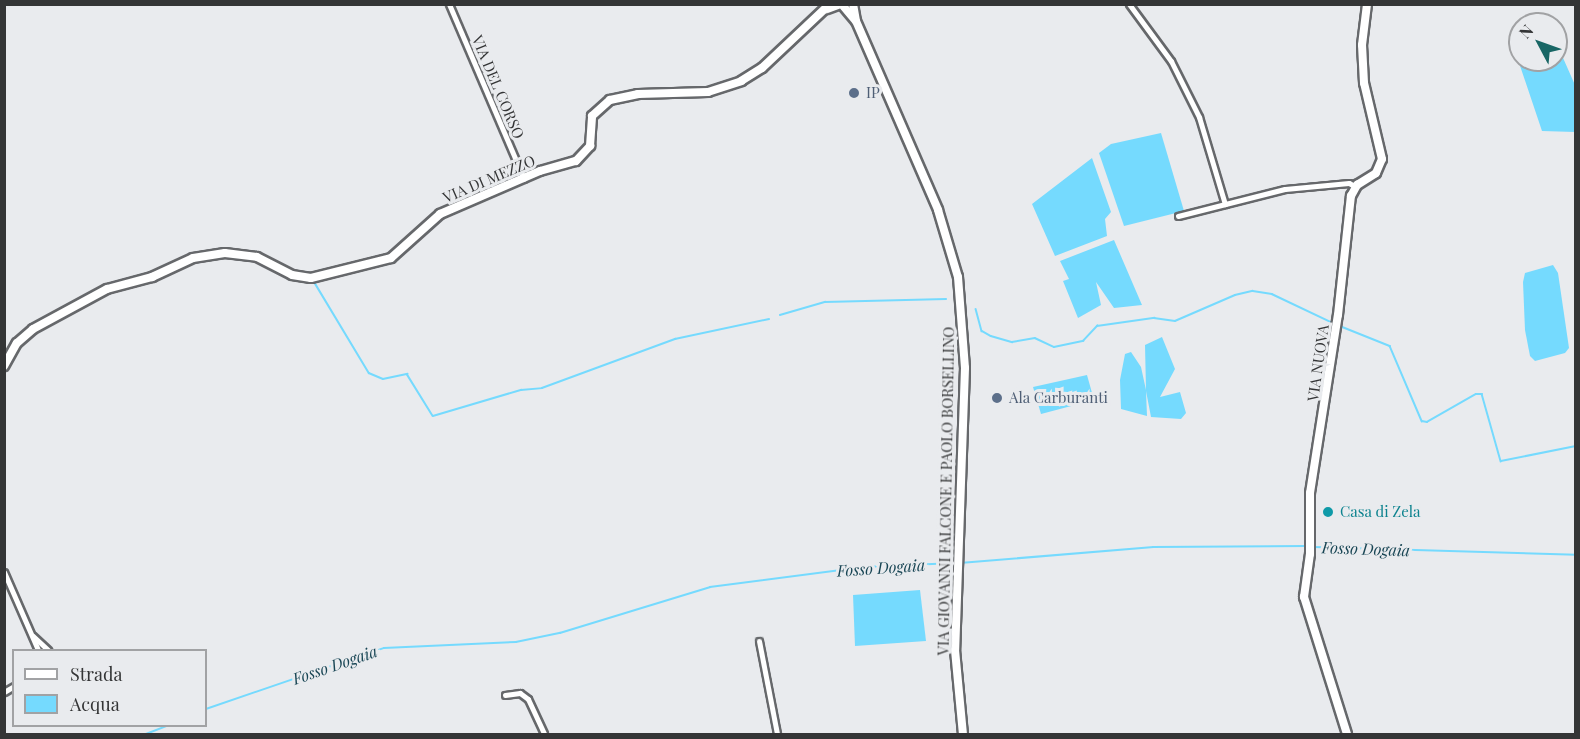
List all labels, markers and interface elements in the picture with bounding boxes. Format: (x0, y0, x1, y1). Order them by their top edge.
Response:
north arrow (1508, 12, 1568, 72)
text: N (1514, 20, 1537, 42)
street label: VIA DEL CORSO (468, 33, 528, 141)
place label: IP (866, 84, 880, 102)
marker: IP (847, 86, 861, 100)
street label: VIA DI MEZZO (440, 151, 538, 207)
street label: VIA NUOVA (1304, 323, 1332, 403)
street label: VIA GIOVANNI FALCONE E PAOLO BORSELLINO (934, 326, 958, 656)
place label: Ala Carburanti (1009, 389, 1108, 407)
marker: Ala Carburanti (990, 391, 1004, 405)
place label: Casa di Zela (1340, 503, 1421, 521)
marker: Casa di Zela (1321, 505, 1335, 519)
water label: Fosso Dogaia (1321, 538, 1411, 560)
water label: Fosso Dogaia (836, 555, 926, 581)
water label: Fosso Dogaia (290, 642, 380, 688)
legend (12, 649, 207, 727)
text: Strada (70, 662, 123, 686)
text: Acqua (70, 692, 120, 716)

